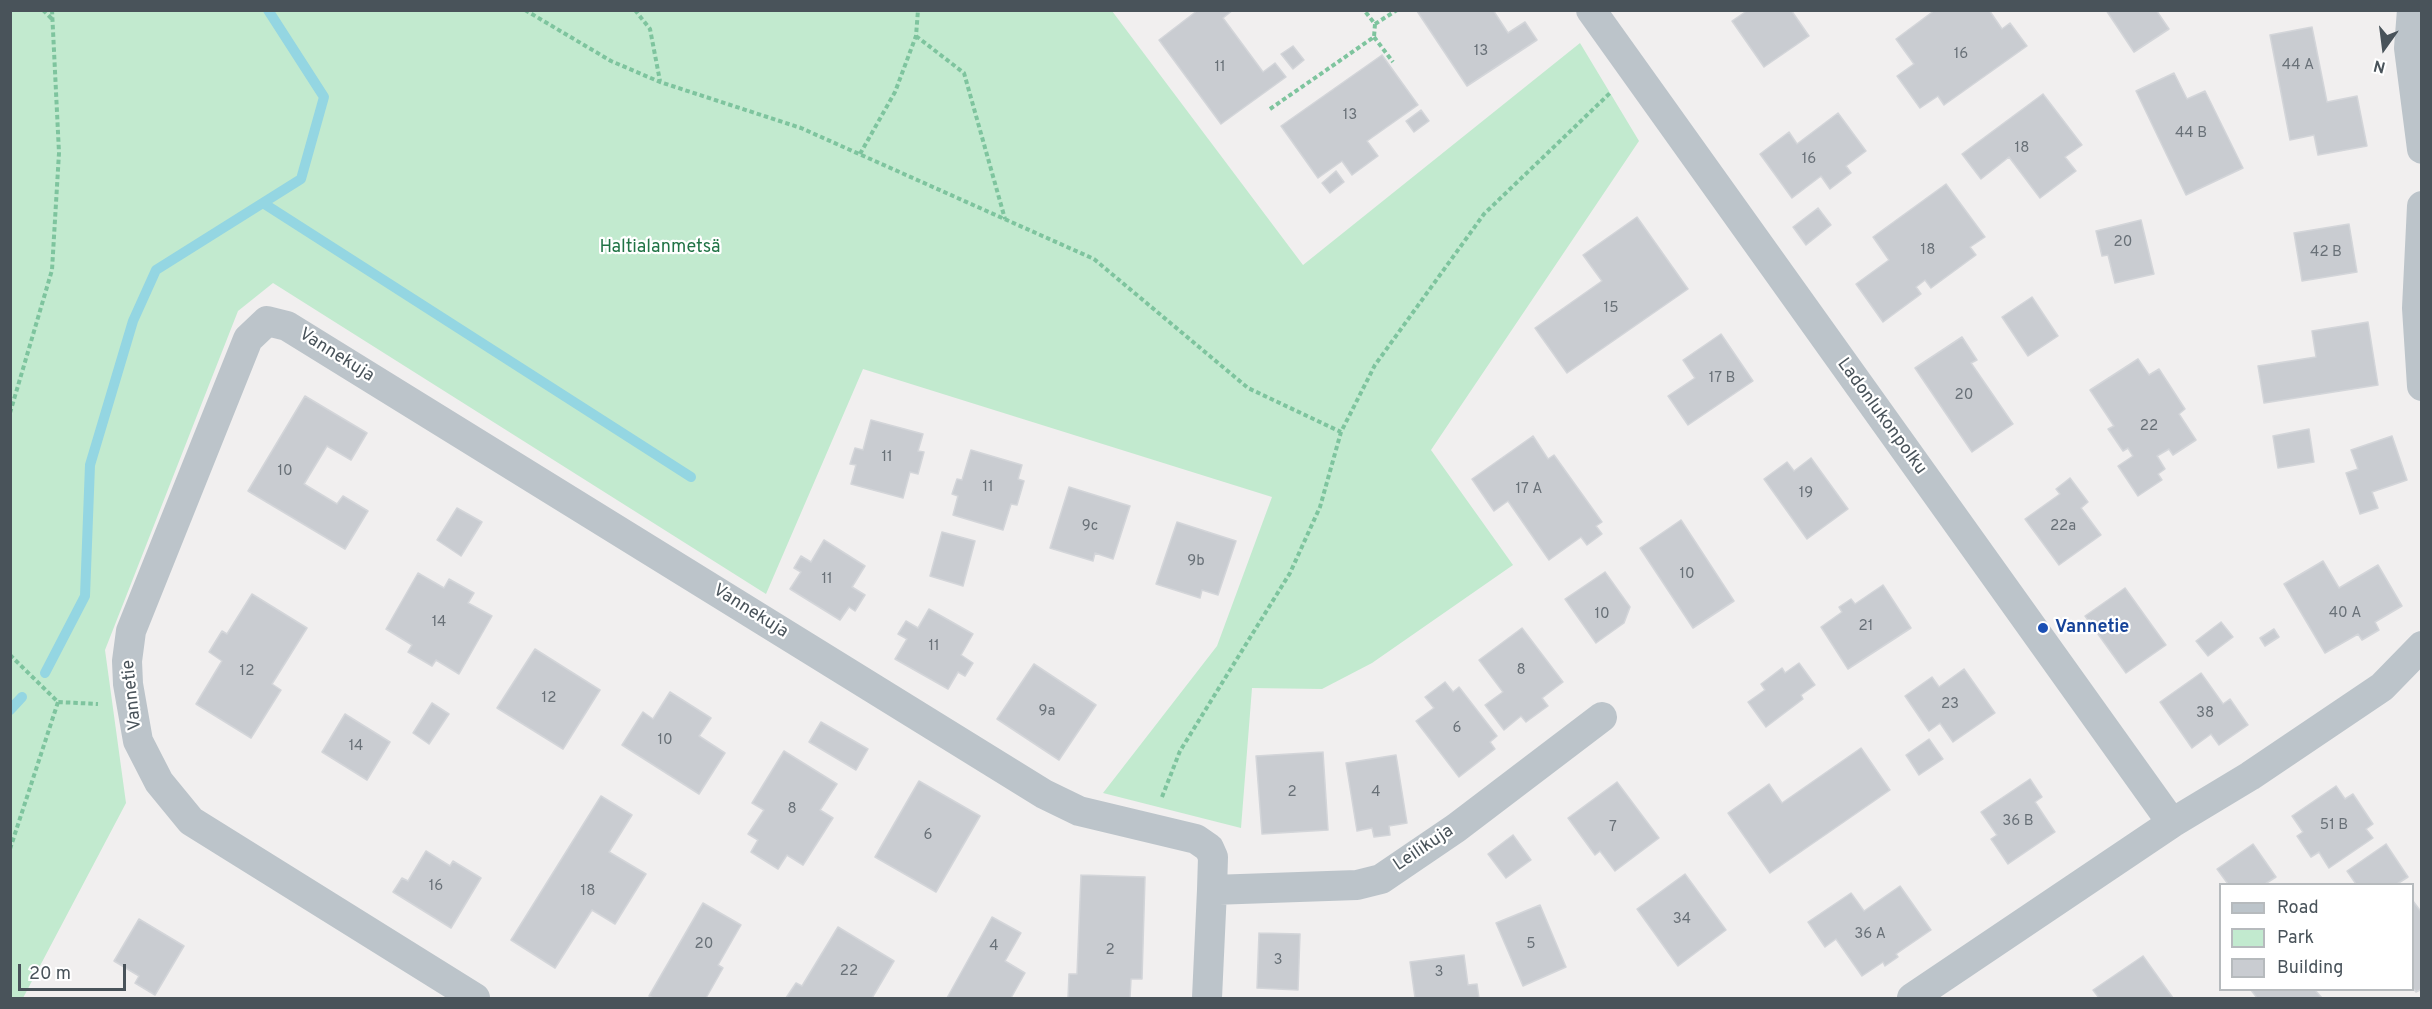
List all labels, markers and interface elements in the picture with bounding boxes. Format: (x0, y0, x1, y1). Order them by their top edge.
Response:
north arrow (2354, 18, 2414, 78)
house number: 13 (1474, 43, 1488, 61)
house number: 16 (1954, 46, 1968, 64)
text: N (2372, 54, 2388, 77)
house number: 44 A (2282, 57, 2314, 75)
house number: 11 (1214, 59, 1226, 77)
house number: 13 (1343, 107, 1357, 125)
house number: 44 B (2175, 125, 2207, 143)
house number: 18 (2015, 140, 2029, 158)
house number: 16 (1802, 151, 1816, 169)
house number: 20 (2114, 234, 2132, 252)
park label: Haltialanmetsä (600, 237, 720, 259)
house number: 18 (1921, 242, 1935, 260)
house number: 42 B (2310, 244, 2342, 262)
house number: 15 (1604, 300, 1618, 318)
street label: Vannekuja (294, 324, 378, 388)
street label: Ladonlukonpolku (1831, 354, 1931, 480)
house number: 17 B (1709, 370, 1735, 388)
house number: 20 (1955, 387, 1973, 405)
house number: 22 (2140, 418, 2158, 436)
house number: 11 (881, 449, 893, 467)
house number: 10 (277, 463, 293, 481)
house number: 11 (982, 479, 994, 497)
house number: 17 A (1515, 481, 1543, 499)
house number: 19 (1799, 485, 1813, 503)
house number: 9c (1082, 518, 1098, 536)
house number: 22a (2050, 518, 2076, 536)
house number: 9b (1187, 553, 1205, 571)
house number: 10 (1679, 566, 1695, 584)
house number: 11 (821, 571, 833, 589)
street label: Vannekuja (708, 580, 792, 644)
house number: 40 A (2329, 605, 2361, 623)
house number: 10 (1594, 606, 1610, 624)
house number: 14 (432, 614, 446, 632)
place label: Vannetie (2055, 617, 2129, 639)
house number: 21 (1859, 618, 1873, 636)
marker: Vannetie (2036, 621, 2050, 635)
house number: 11 (928, 638, 940, 656)
street label: Vannetie (119, 658, 147, 732)
house number: 8 (1516, 662, 1526, 680)
house number: 12 (240, 663, 254, 681)
house number: 12 (542, 690, 556, 708)
house number: 23 (1941, 696, 1959, 714)
house number: 9a (1039, 703, 1055, 721)
house number: 38 (2196, 705, 2214, 723)
house number: 6 (1453, 720, 1461, 738)
house number: 10 (657, 732, 673, 750)
house number: 14 (349, 738, 363, 756)
house number: 2 (1287, 784, 1297, 802)
house number: 4 (1371, 784, 1381, 802)
house number: 8 (787, 801, 797, 819)
house number: 36 B (2002, 813, 2034, 831)
house number: 51 B (2320, 817, 2348, 835)
house number: 7 (1609, 819, 1617, 837)
street label: Leilikuja (1390, 821, 1458, 877)
house number: 6 (924, 827, 932, 845)
house number: 16 (429, 878, 443, 896)
house number: 18 (581, 883, 595, 901)
legend (2219, 883, 2414, 991)
text: Road (2277, 897, 2319, 920)
house number: 34 (1673, 911, 1691, 929)
house number: 36 A (1854, 926, 1886, 944)
text: Park (2277, 927, 2314, 950)
house number: 20 (695, 936, 713, 954)
house number: 5 (1526, 936, 1536, 954)
house number: 4 (989, 938, 999, 956)
house number: 2 (1105, 942, 1115, 960)
scale bar (21, 952, 129, 990)
house number: 3 (1273, 952, 1283, 970)
text: Building (2277, 957, 2343, 980)
text: 20 m (29, 963, 71, 986)
house number: 22 (840, 963, 858, 981)
house number: 3 (1434, 964, 1444, 982)

